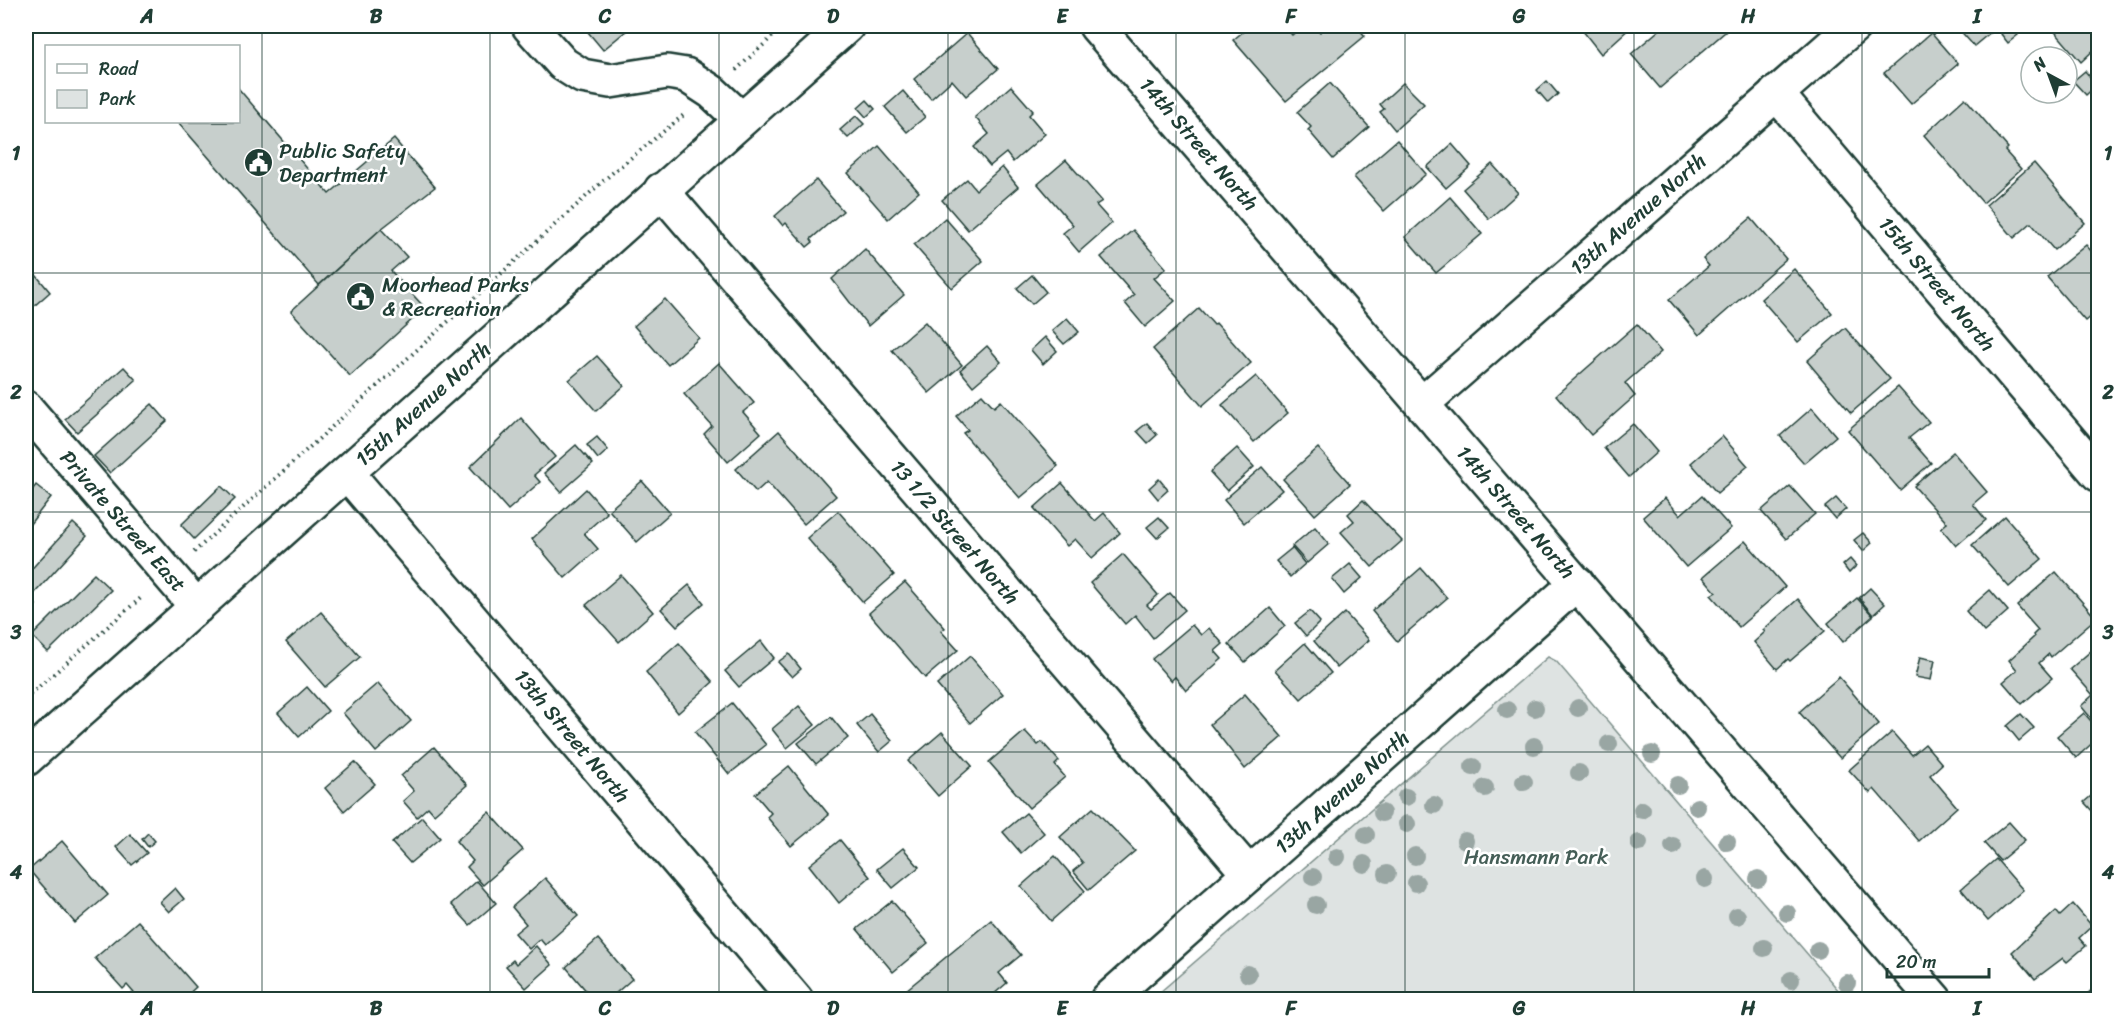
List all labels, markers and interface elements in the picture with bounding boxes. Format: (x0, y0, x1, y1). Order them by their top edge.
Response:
text: A (139, 0, 154, 34)
text: B (370, 0, 383, 34)
text: C (598, 0, 612, 34)
text: D (827, 0, 840, 34)
text: E (1056, 0, 1069, 34)
text: F (1285, 0, 1298, 34)
text: G (1512, 0, 1526, 34)
text: H (1740, 0, 1756, 34)
text: I (1972, 0, 1983, 34)
legend (45, 45, 240, 123)
north arrow (2019, 45, 2079, 105)
text: N (2025, 49, 2054, 79)
text: Road (99, 53, 139, 85)
street label: 14th Street North (1130, 68, 1268, 220)
text: Park (99, 83, 136, 115)
place label: Public Safety Department (279, 132, 406, 194)
text: 1 (12, 136, 21, 171)
text: 1 (2104, 136, 2113, 171)
street label: 13th Avenue North (1561, 143, 1715, 285)
public building icon: Public Safety Department (242, 147, 274, 179)
street label: 15th Street North (1869, 208, 2005, 360)
place label: Moorhead Parks & Recreation (382, 266, 529, 328)
public building icon: Moorhead Parks & Recreation (345, 281, 377, 313)
street label: 15th Avenue North (346, 332, 500, 476)
text: 2 (9, 375, 22, 410)
text: 2 (2101, 375, 2114, 410)
street label: 14th Street North (1447, 436, 1585, 588)
street label: Private Street East (50, 441, 196, 601)
street label: 13 1/2 Street North (881, 450, 1029, 614)
text: 3 (10, 615, 22, 650)
text: 3 (2102, 615, 2114, 650)
street label: 13th Street North (504, 660, 640, 812)
street label: 13th Avenue North (1265, 720, 1419, 864)
park label: Hansmann Park (1464, 838, 1609, 876)
text: 4 (9, 855, 23, 890)
text: 4 (2101, 855, 2115, 890)
scale bar (1887, 941, 1989, 979)
text: 20 m (1896, 946, 1936, 978)
text: A (139, 991, 154, 1025)
text: B (370, 991, 383, 1025)
text: C (598, 991, 612, 1025)
text: D (827, 991, 840, 1025)
text: E (1056, 991, 1069, 1025)
text: F (1285, 991, 1298, 1025)
text: G (1512, 991, 1526, 1025)
text: H (1740, 991, 1756, 1025)
text: I (1972, 991, 1983, 1025)

